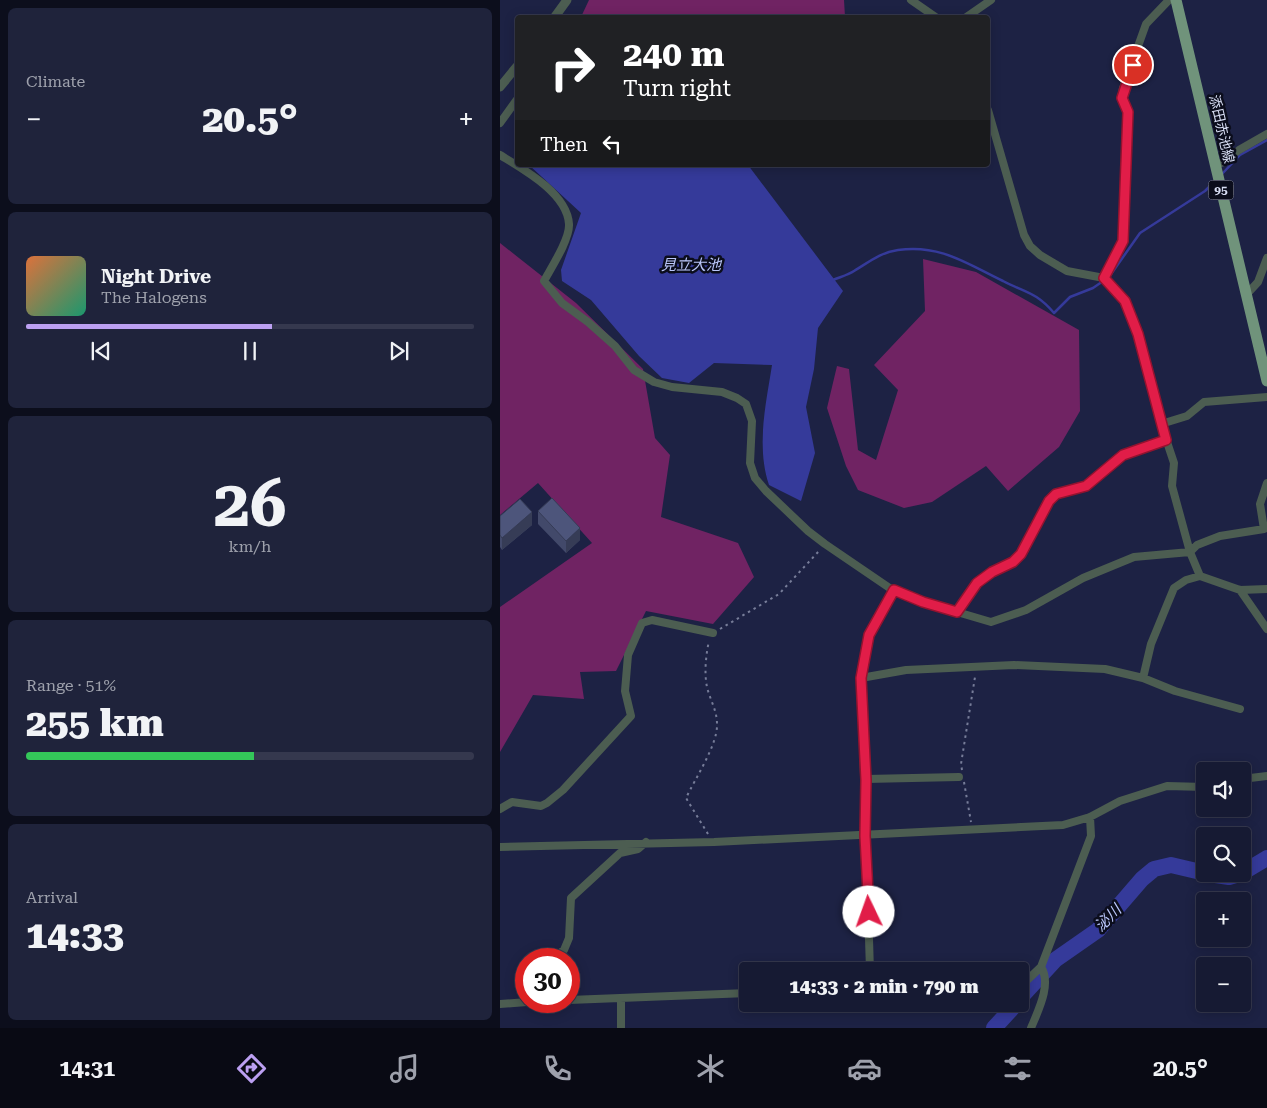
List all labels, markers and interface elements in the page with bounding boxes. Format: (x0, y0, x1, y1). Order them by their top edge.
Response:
text: 240 m (623, 34, 724, 75)
icon: right (540, 35, 605, 100)
pin (1112, 44, 1154, 86)
icon: arrive (1119, 51, 1147, 79)
text: Climate (26, 72, 85, 91)
text: Turn right (623, 76, 731, 101)
street label: 添田赤池線 (1206, 93, 1238, 165)
text: 20.5° (202, 97, 298, 141)
text: − (26, 103, 42, 136)
text: + (458, 103, 474, 136)
icon: left (598, 130, 626, 158)
text: Then (540, 133, 588, 156)
road number: 95 (1208, 180, 1234, 200)
water label: 見立大池 (661, 256, 723, 274)
text: Night Drive (101, 265, 211, 288)
text: The Halogens (101, 288, 207, 307)
icon: previous (87, 337, 115, 365)
icon: pause (236, 337, 264, 365)
icon: next (385, 337, 413, 365)
text: 26 (214, 466, 286, 542)
text: km/h (229, 537, 271, 556)
text: Range · 51% (26, 676, 116, 695)
text: 255 km (26, 701, 164, 745)
map controls (1196, 762, 1251, 1012)
button: sound (1196, 762, 1251, 817)
button: search (1196, 827, 1251, 882)
position arrow (842, 885, 894, 937)
text: Arrival (26, 888, 78, 907)
button: + (1196, 892, 1251, 947)
water label: 泌川 (1091, 900, 1126, 935)
text: 14:33 (26, 913, 124, 957)
speed limit sign: 30 (515, 948, 580, 1013)
button: − (1196, 957, 1251, 1012)
text: 14:33 · 2 min · 790 m (789, 975, 979, 998)
icon: directions (234, 1051, 269, 1086)
icon: music (387, 1051, 422, 1086)
icon: phone (540, 1051, 575, 1086)
icon: climate (693, 1051, 728, 1086)
icon: car (847, 1051, 882, 1086)
icon: filters (1000, 1051, 1035, 1086)
text: 14:31 (59, 1056, 115, 1081)
text: 20.5° (1153, 1056, 1208, 1081)

